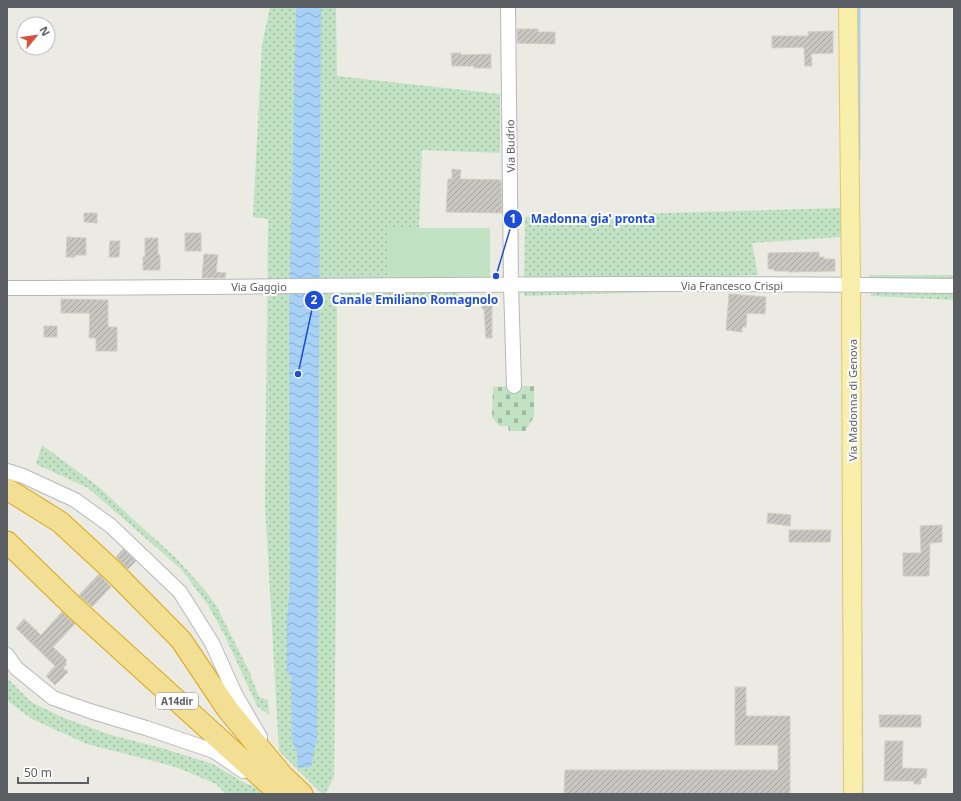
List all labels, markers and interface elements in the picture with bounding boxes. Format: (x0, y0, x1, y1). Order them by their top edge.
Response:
north arrow (16, 16, 56, 56)
text: N (36, 23, 54, 38)
street label: Via Budrio (502, 119, 518, 173)
callout: Madonna gia' pronta (503, 207, 663, 231)
text: 1 (510, 210, 516, 227)
text: Madonna gia' pronta (531, 210, 655, 227)
street label: Via Francesco Crispi (681, 278, 783, 293)
street label: Via Gaggio (231, 279, 287, 294)
callout: Canale Emiliano Romagnolo (304, 288, 506, 312)
text: 2 (311, 291, 318, 308)
text: Canale Emiliano Romagnolo (332, 291, 498, 308)
street label: Via Madonna di Genova (845, 339, 860, 461)
road number: A14dir (156, 693, 198, 709)
scale bar (18, 759, 88, 785)
text: 50 m (24, 764, 52, 781)

